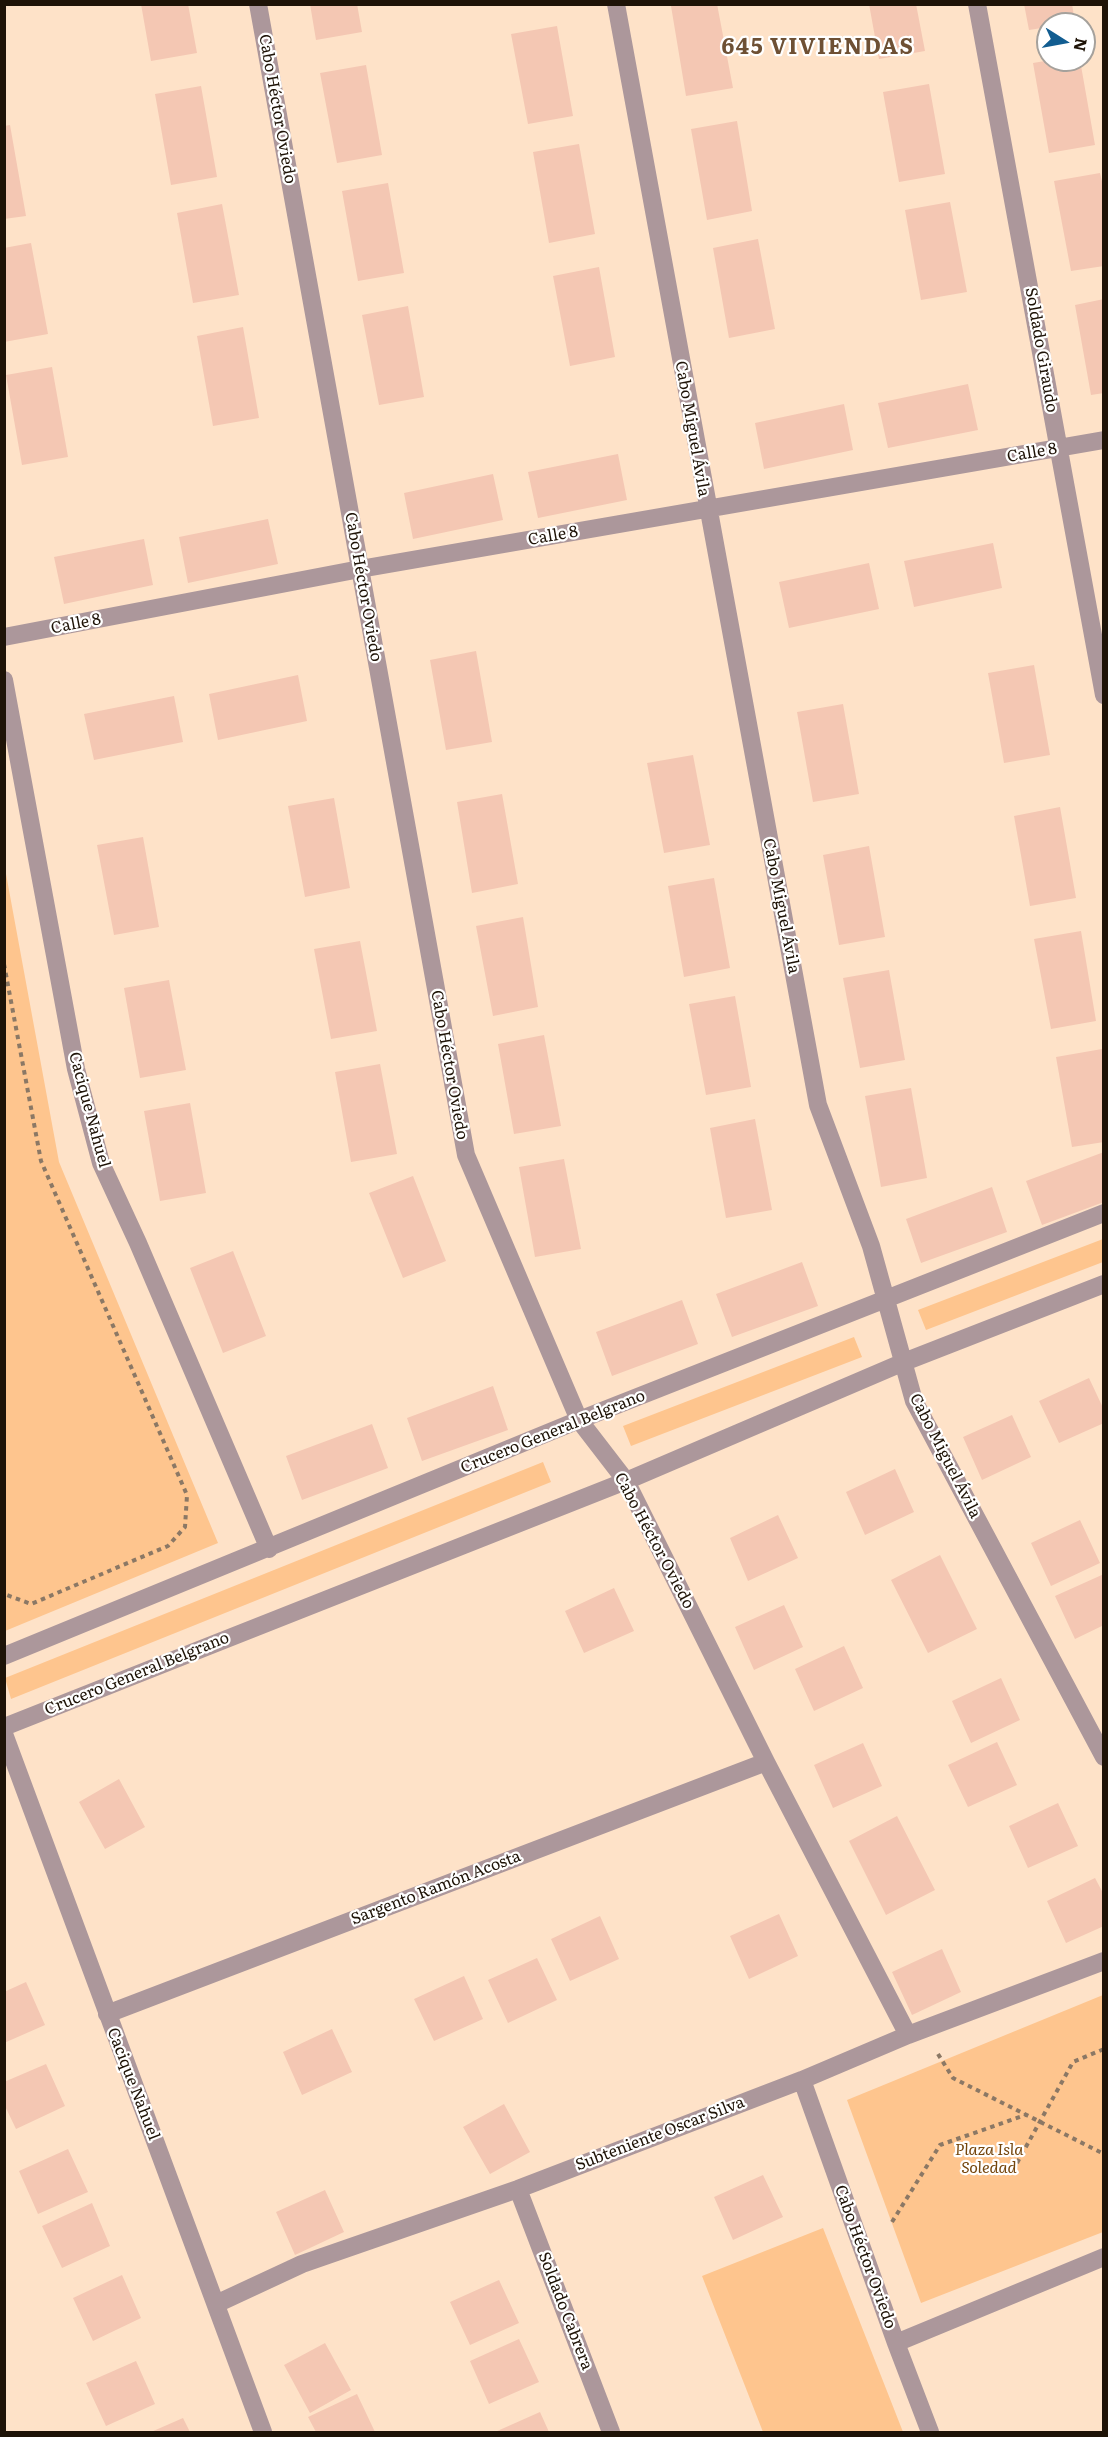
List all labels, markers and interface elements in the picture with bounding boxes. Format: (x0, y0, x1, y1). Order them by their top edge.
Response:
north arrow (1036, 12, 1096, 72)
street label: Cabo Héctor Oviedo (254, 33, 300, 185)
district label: 645 VIVIENDAS (722, 35, 914, 61)
text: N (1069, 36, 1095, 54)
street label: Soldado Giraudo (1021, 286, 1061, 414)
street label: Cabo Miguel Ávila (671, 360, 713, 498)
street label: Calle 8 (1005, 439, 1059, 467)
street label: Cabo Héctor Oviedo (340, 511, 386, 663)
street label: Calle 8 (526, 522, 580, 550)
street label: Calle 8 (49, 610, 103, 638)
street label: Cabo Miguel Ávila (758, 837, 804, 975)
street label: Cabo Héctor Oviedo (426, 989, 472, 1141)
street label: Cacique Nahuel (64, 1050, 114, 1170)
street label: Crucero General Belgrano (458, 1386, 648, 1478)
street label: Cabo Miguel Ávila (905, 1390, 985, 1522)
street label: Cabo Héctor Oviedo (610, 1470, 698, 1612)
street label: Crucero General Belgrano (42, 1628, 232, 1720)
street label: Sargento Ramón Acosta (348, 1847, 524, 1929)
street label: Cacique Nahuel (103, 2025, 163, 2143)
street label: Subteniente Oscar Silva (573, 2093, 747, 2175)
park label: Plaza Isla Soledad (955, 2140, 1023, 2178)
street label: Cabo Héctor Oviedo (830, 2183, 900, 2331)
street label: Soldado Cabrera (534, 2249, 596, 2373)

